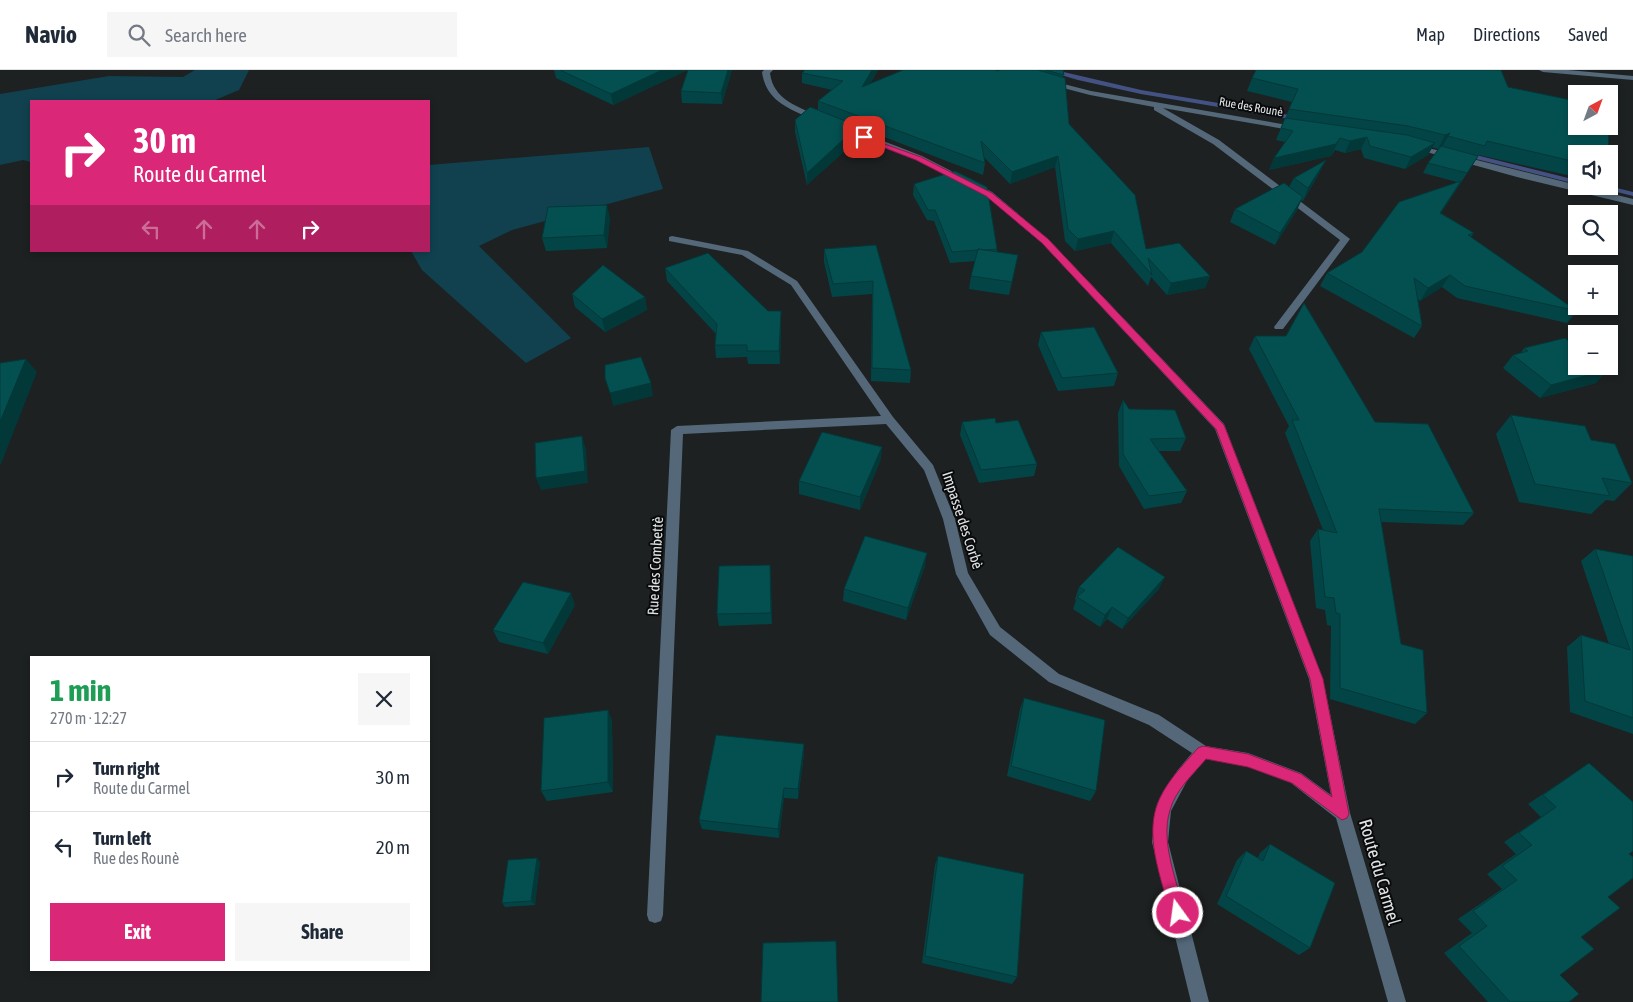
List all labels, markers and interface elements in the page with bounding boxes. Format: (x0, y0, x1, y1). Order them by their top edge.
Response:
search box (107, 12, 457, 57)
text: Navio (25, 21, 77, 48)
icon: search (125, 21, 153, 49)
text: Search here (165, 24, 247, 46)
text: Map (1416, 24, 1445, 45)
text: Directions (1473, 24, 1540, 45)
text: Saved (1568, 24, 1608, 45)
north arrow (1568, 85, 1618, 135)
map controls (1568, 85, 1618, 375)
street label: Rue des Rounè (1218, 94, 1284, 120)
pin (843, 116, 885, 158)
icon: right (50, 120, 115, 185)
text: 30 m (133, 120, 196, 160)
icon: arrive (850, 123, 878, 151)
button: sound (1568, 145, 1618, 195)
text: Route du Carmel (133, 161, 266, 187)
button: search (1568, 205, 1618, 255)
icon: left (137, 215, 165, 243)
icon: ahead (190, 215, 218, 243)
icon: ahead (243, 215, 271, 243)
icon: right (296, 215, 324, 243)
button: + (1568, 265, 1618, 315)
button: − (1568, 325, 1618, 375)
street label: Impasse des Corbè (939, 469, 987, 571)
street label: Rue des Combettè (644, 516, 666, 616)
text: 1 min (50, 673, 111, 707)
button: close (358, 673, 410, 725)
text: 270 m · 12:27 (50, 709, 127, 727)
text: Turn right (93, 757, 160, 779)
icon: right (50, 763, 78, 791)
text: 30 m (376, 766, 410, 788)
text: Route du Carmel (93, 779, 190, 797)
street label: Route du Carmel (1355, 817, 1405, 928)
text: Turn left (93, 827, 151, 849)
icon: left (50, 833, 78, 861)
text: 20 m (376, 836, 410, 858)
text: Rue des Rounè (93, 849, 179, 867)
position arrow (1151, 886, 1203, 938)
button: Exit (50, 903, 225, 961)
button: Share (235, 903, 410, 961)

